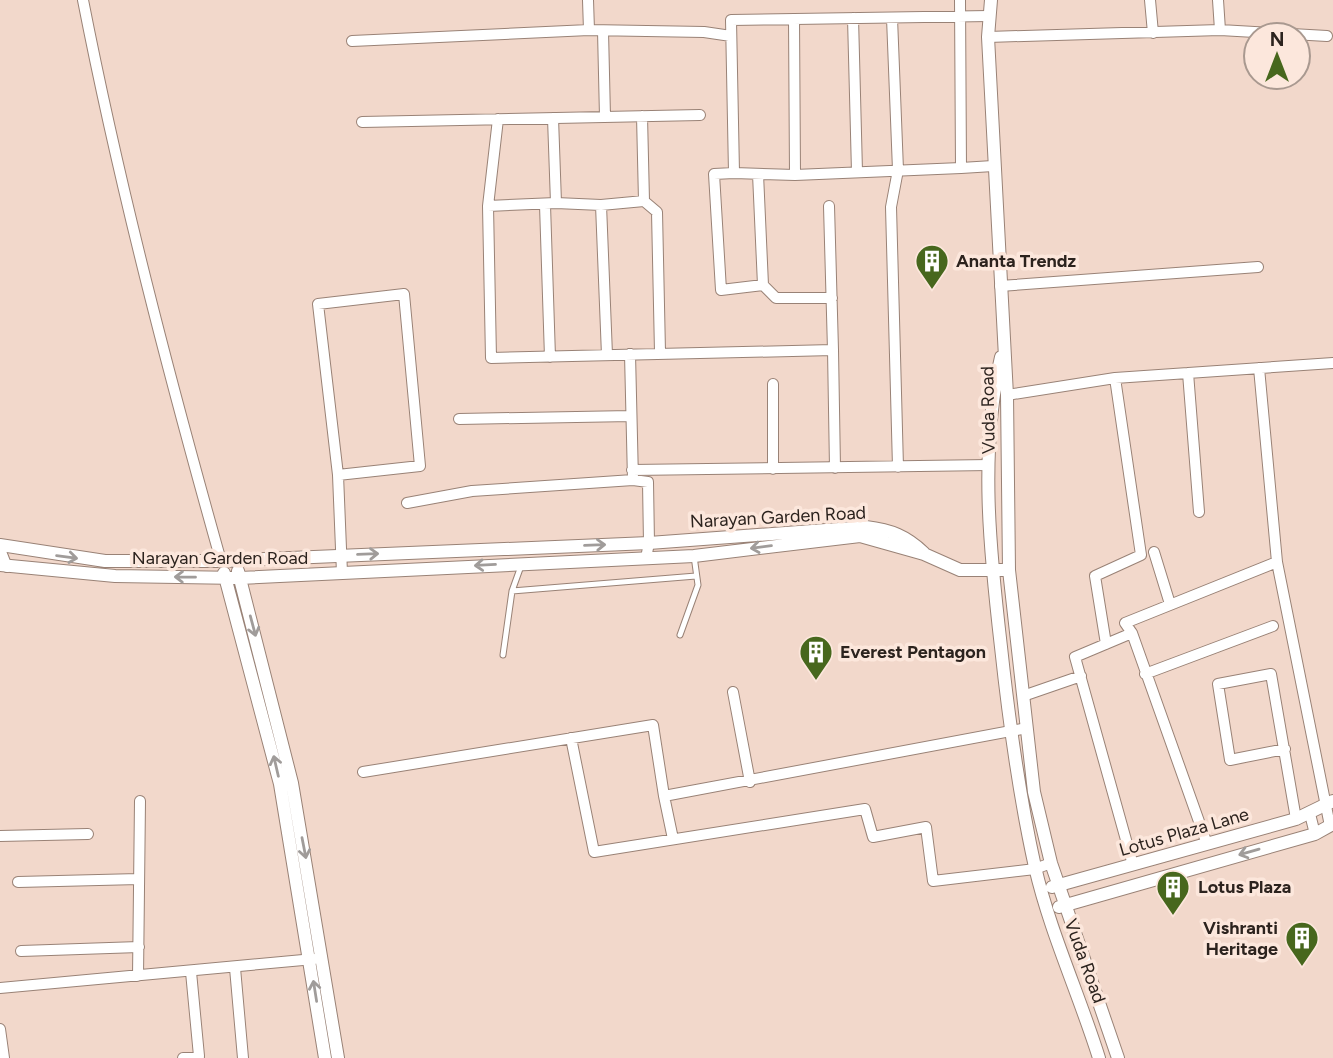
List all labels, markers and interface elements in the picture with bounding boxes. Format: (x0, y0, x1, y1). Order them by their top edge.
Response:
north arrow (1242, 21, 1312, 91)
text: N (1270, 28, 1284, 51)
building icon: Ananta Trendz (913, 242, 951, 291)
place label: Ananta Trendz (956, 250, 1076, 272)
street label: Vuda Road (976, 366, 1000, 454)
street label: Narayan Garden Road (689, 501, 867, 533)
one-way arrow (583, 538, 606, 551)
one-way arrow (750, 541, 773, 554)
street label: Narayan Garden Road (132, 547, 308, 569)
one-way arrow (356, 548, 379, 561)
one-way arrow (55, 550, 78, 563)
one-way arrow (475, 559, 497, 572)
one-way arrow (173, 570, 196, 584)
one-way arrow (247, 614, 260, 637)
building icon: Everest Pentagon (797, 633, 835, 682)
place label: Everest Pentagon (840, 641, 986, 663)
one-way arrow (269, 755, 283, 778)
street label: Lotus Plaza Lane (1117, 803, 1252, 861)
one-way arrow (298, 836, 312, 859)
one-way arrow (1239, 847, 1261, 860)
building icon: Lotus Plaza (1154, 868, 1192, 917)
place label: Lotus Plaza (1198, 876, 1291, 898)
street label: Vuda Road (1060, 916, 1110, 1006)
place label: Vishranti Heritage (1203, 917, 1278, 960)
building icon: Vishranti Heritage (1283, 919, 1321, 968)
one-way arrow (308, 980, 321, 1002)

